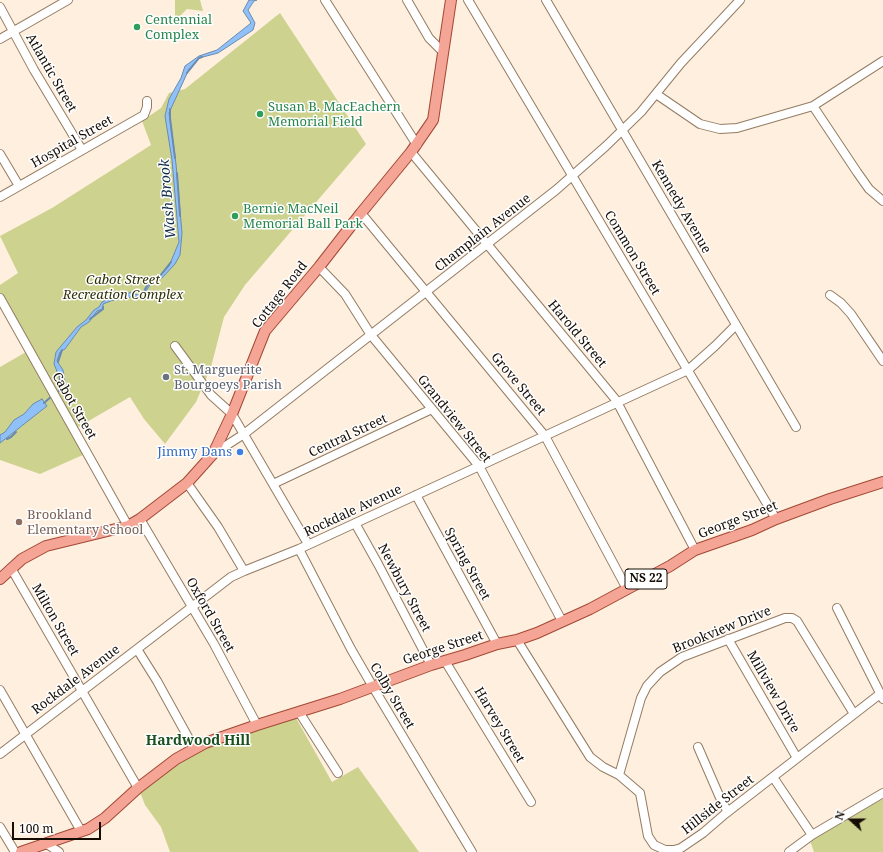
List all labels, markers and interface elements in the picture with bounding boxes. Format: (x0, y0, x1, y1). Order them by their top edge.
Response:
place label: Centennial Complex (145, 12, 212, 43)
marker: Centennial Complex (132, 22, 142, 32)
street label: Atlantic Street (22, 31, 80, 115)
place label: Susan B. MacEachern Memorial Field (268, 99, 401, 130)
marker: Susan B. MacEachern Memorial Field (255, 109, 265, 119)
street label: Hospital Street (29, 112, 115, 172)
water label: Wash Brook (156, 158, 180, 240)
street label: Kennedy Avenue (648, 158, 714, 256)
street label: Champlain Avenue (432, 191, 534, 275)
place label: Bernie MacNeil Memorial Ball Park (243, 201, 363, 232)
street label: Common Street (601, 208, 663, 298)
marker: Bernie MacNeil Memorial Ball Park (230, 211, 240, 221)
street label: Cottage Road (249, 258, 311, 332)
park label: Cabot Street Recreation Complex (63, 272, 183, 303)
street label: Harold Street (544, 297, 610, 371)
street label: Grove Street (487, 349, 549, 419)
place label: St. Marguerite Bourgoeys Parish (174, 362, 282, 393)
street label: Cabot Street (48, 370, 100, 442)
marker: St. Marguerite Bourgoeys Parish (161, 372, 171, 382)
street label: Grandview Street (414, 372, 494, 466)
street label: Central Street (306, 411, 390, 461)
place label: Jimmy Dans (157, 444, 232, 460)
marker: Jimmy Dans (235, 447, 245, 457)
street label: Rockdale Avenue (302, 482, 404, 540)
street label: George Street (696, 498, 780, 542)
place label: Brookland Elementary School (27, 507, 143, 538)
marker: Brookland Elementary School (14, 517, 24, 527)
street label: Spring Street (441, 525, 493, 603)
street label: Newbury Street (374, 541, 434, 635)
road number: NS 22 (625, 569, 667, 589)
street label: Oxford Street (182, 575, 238, 655)
street label: Milton Street (28, 581, 82, 659)
street label: Brookview Drive (671, 603, 773, 657)
street label: George Street (401, 628, 485, 668)
street label: Rockdale Avenue (29, 642, 123, 718)
street label: Millview Drive (743, 648, 803, 736)
street label: Colby Street (366, 660, 418, 732)
street label: Harvey Street (470, 684, 528, 766)
district label: Hardwood Hill (146, 733, 250, 749)
street label: Hillside Street (679, 772, 757, 838)
north arrow (831, 800, 871, 840)
text: N (831, 809, 848, 822)
scale bar (14, 814, 103, 840)
text: 100 m (19, 820, 54, 837)

